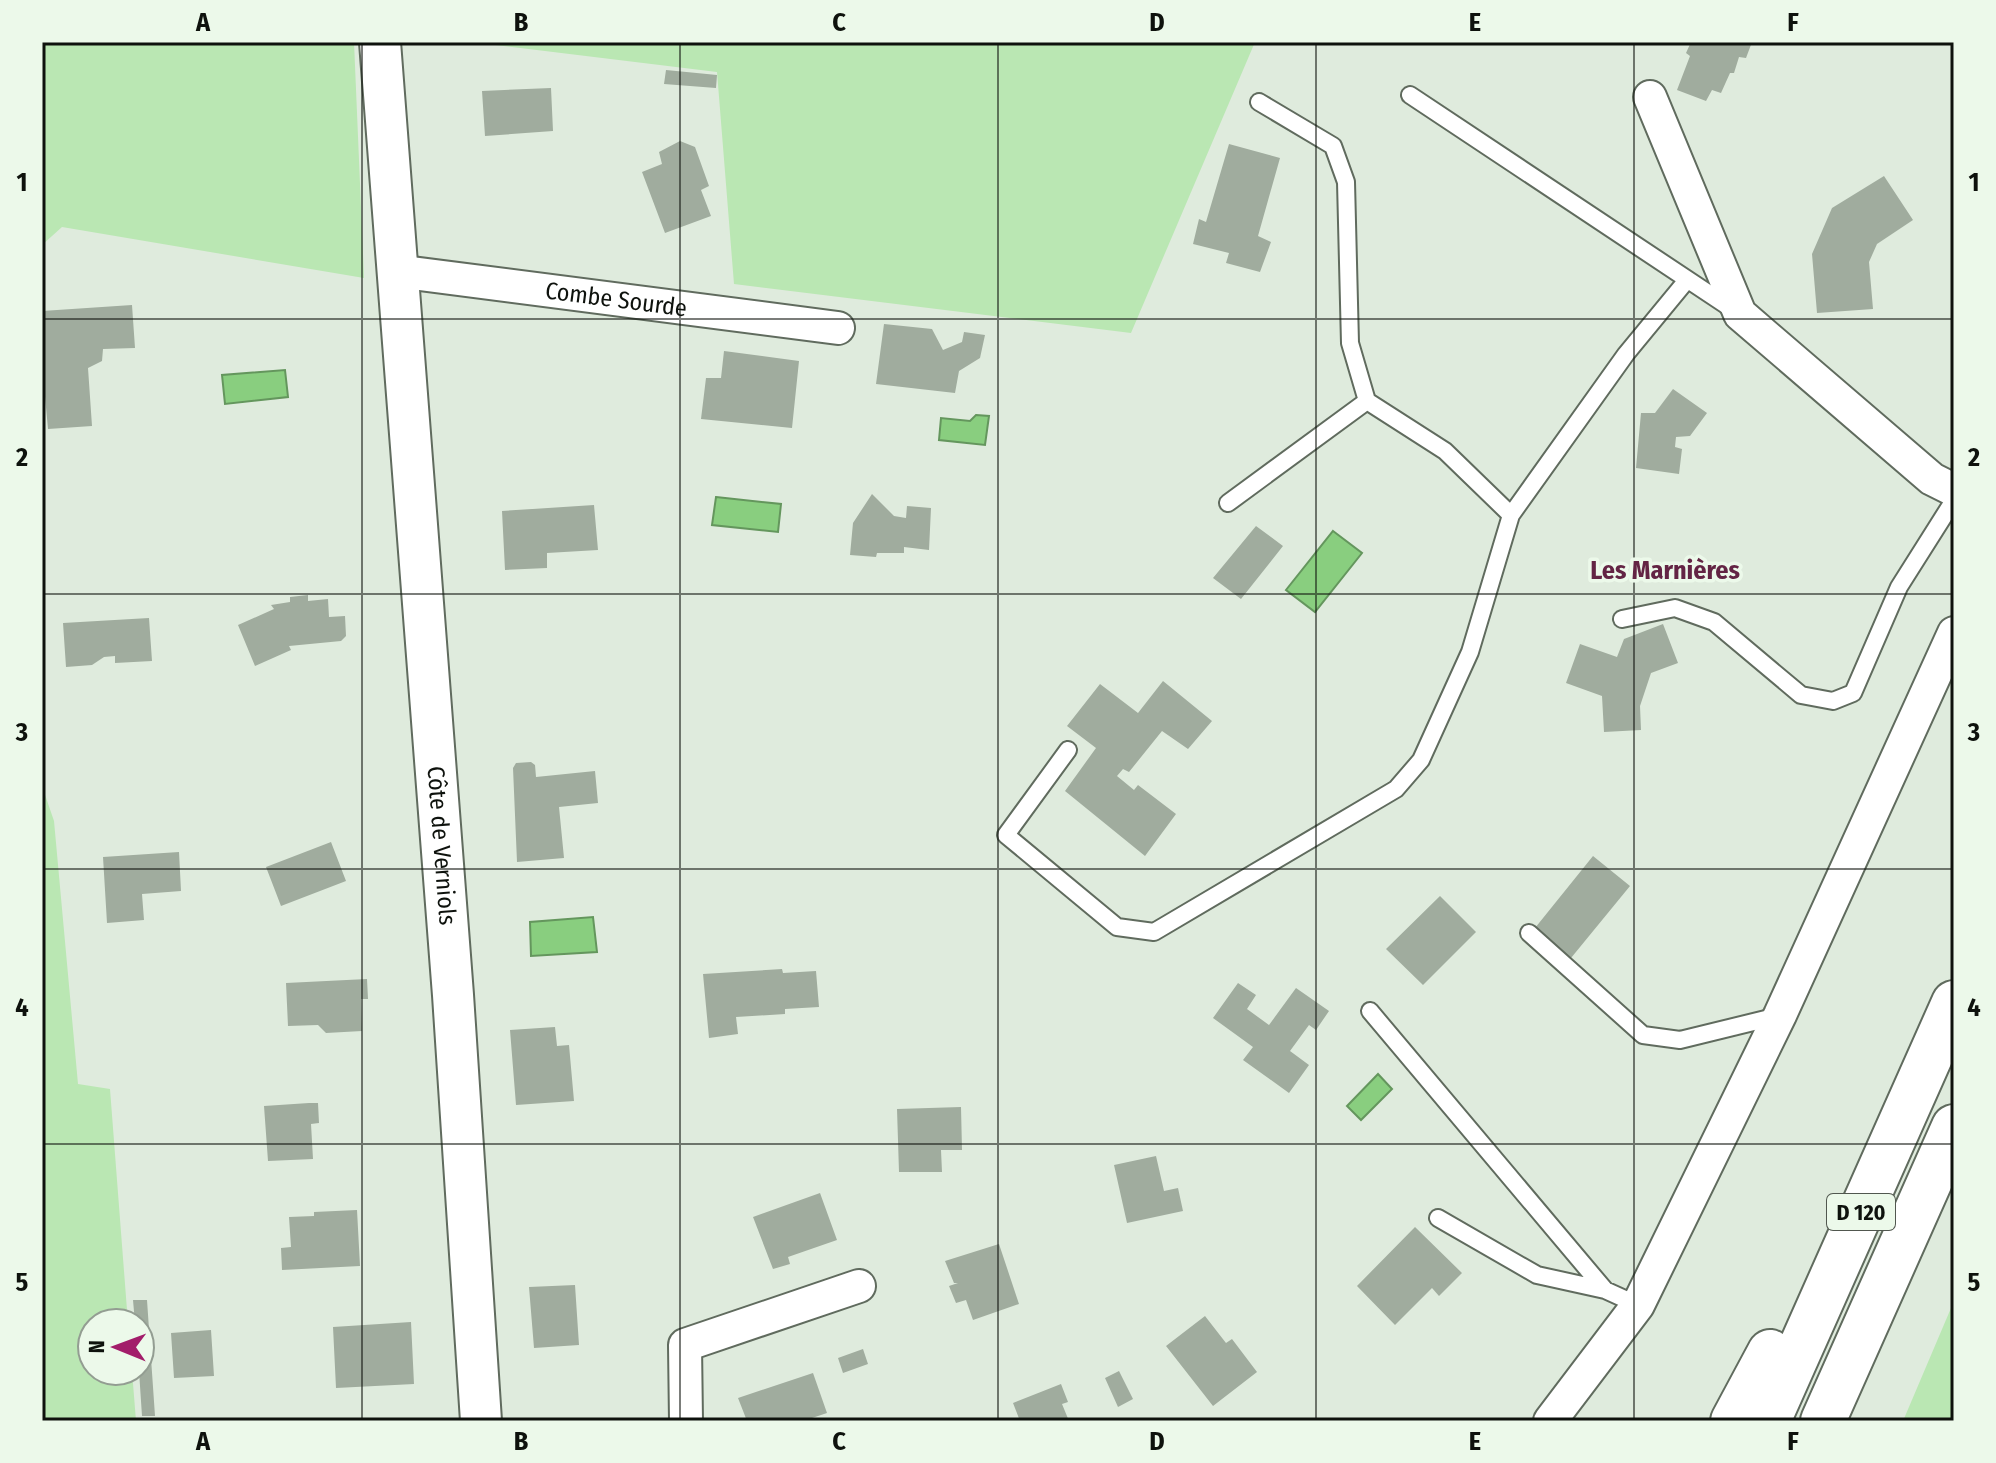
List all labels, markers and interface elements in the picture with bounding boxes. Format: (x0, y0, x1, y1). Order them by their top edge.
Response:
text: A (195, 7, 211, 38)
text: B (514, 7, 529, 38)
text: C (832, 7, 846, 38)
text: D (1149, 7, 1165, 38)
text: E (1469, 7, 1481, 38)
text: F (1787, 7, 1799, 38)
text: 1 (17, 167, 28, 198)
text: 1 (1969, 167, 1980, 198)
street label: Combe Sourde (544, 276, 689, 322)
text: 2 (15, 442, 28, 473)
text: 2 (1967, 442, 1980, 473)
district label: Les Marnières (1590, 555, 1740, 586)
text: 3 (15, 717, 28, 748)
text: 3 (1967, 717, 1980, 748)
street label: Côte de Verniols (422, 765, 462, 926)
text: 4 (15, 992, 29, 1023)
text: 4 (1967, 992, 1981, 1023)
road number: D 120 (1827, 1194, 1895, 1230)
text: 5 (16, 1267, 29, 1298)
text: 5 (1968, 1267, 1981, 1298)
north arrow (76, 1307, 156, 1387)
text: N (83, 1340, 110, 1353)
text: A (195, 1426, 211, 1457)
text: B (514, 1426, 529, 1457)
text: C (832, 1426, 846, 1457)
text: D (1149, 1426, 1165, 1457)
text: E (1469, 1426, 1481, 1457)
text: F (1787, 1426, 1799, 1457)

